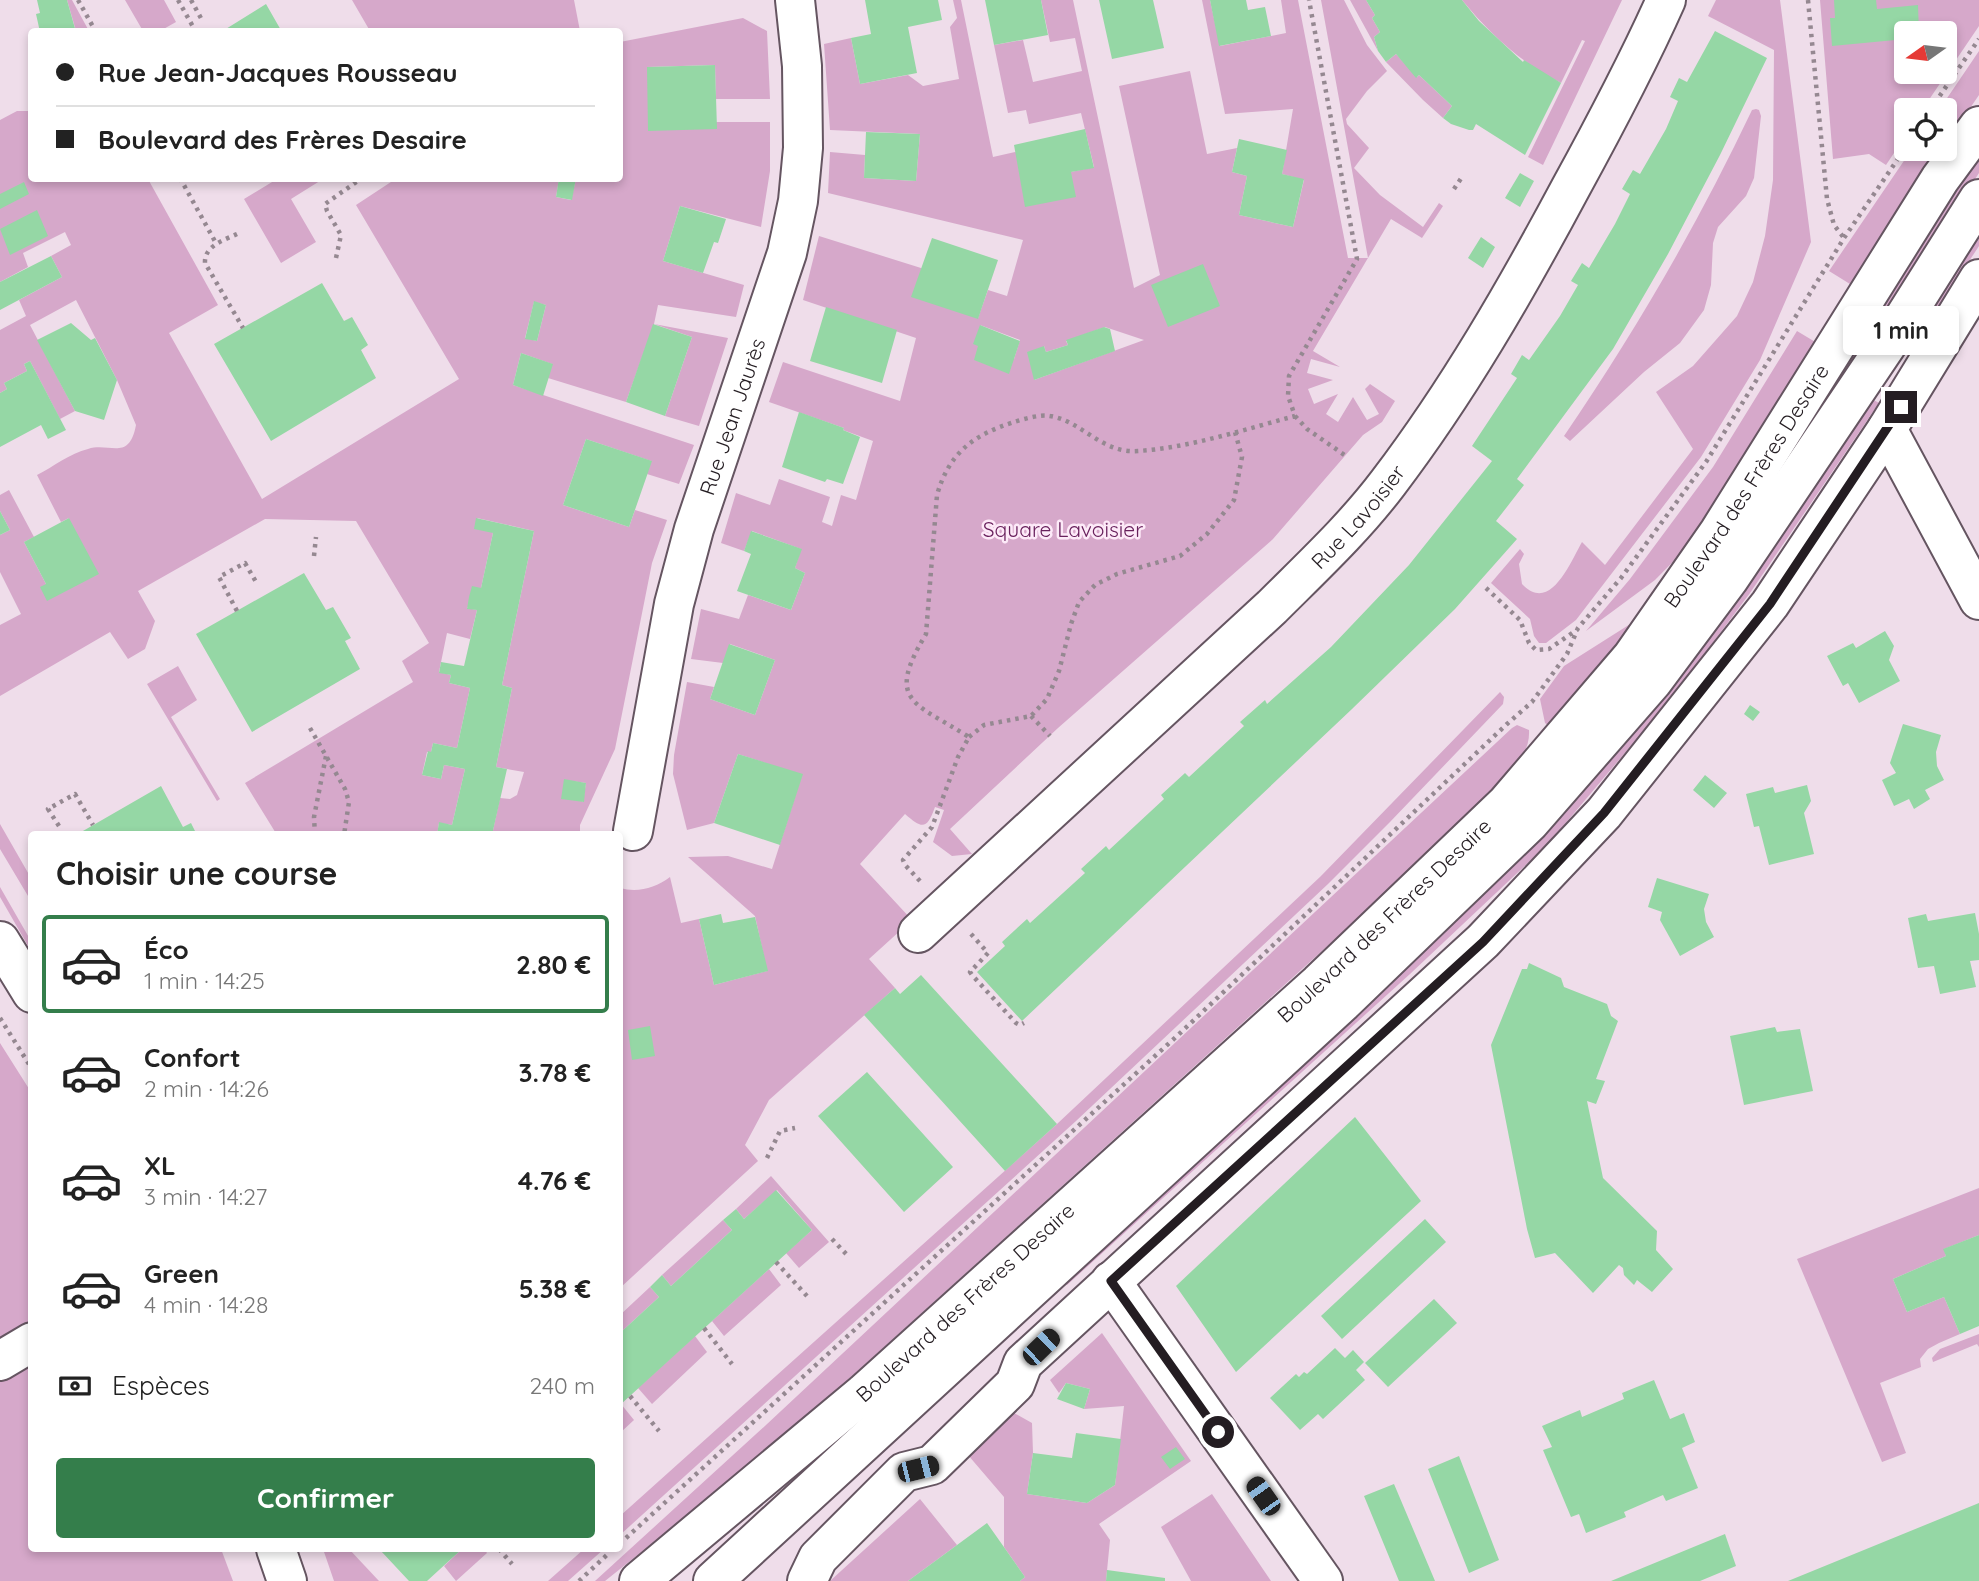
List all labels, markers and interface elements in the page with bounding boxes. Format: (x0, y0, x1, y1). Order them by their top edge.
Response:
north arrow (1894, 21, 1956, 84)
map controls (1894, 21, 1957, 161)
text: Rue Jean-Jacques Rousseau (98, 56, 457, 89)
button: locate (1894, 98, 1957, 161)
text: Boulevard des Frères Desaire (98, 123, 467, 156)
callout: 1 min (1843, 306, 1959, 354)
text: 1 min (1873, 316, 1929, 345)
street label: Rue Jean Jaurès (693, 335, 770, 498)
street label: Boulevard des Frères Desaire (1658, 359, 1834, 612)
route end (1885, 391, 1917, 423)
street label: Rue Lavoisier (1305, 460, 1410, 574)
park label: Square Lavoisier (983, 516, 1143, 542)
street label: Boulevard des Frères Desaire (1272, 813, 1496, 1028)
text: Choisir une course (56, 853, 337, 893)
icon: car (60, 933, 123, 996)
text: Éco (144, 933, 189, 966)
text: 2.80 € (516, 948, 591, 981)
text: 1 min · 14:25 (144, 966, 265, 995)
icon: car (60, 1041, 123, 1104)
text: Confort (144, 1041, 241, 1074)
text: 3.78 € (518, 1056, 591, 1089)
text: 2 min · 14:26 (144, 1074, 269, 1103)
icon: car (60, 1149, 123, 1212)
text: XL (144, 1149, 176, 1182)
text: 4.76 € (518, 1164, 591, 1197)
text: 3 min · 14:27 (144, 1182, 267, 1211)
street label: Boulevard des Frères Desaire (850, 1197, 1079, 1407)
icon: car (60, 1257, 123, 1320)
text: Green (144, 1257, 219, 1290)
text: 5.38 € (519, 1272, 591, 1305)
text: 4 min · 14:28 (144, 1290, 268, 1319)
car (1019, 1325, 1064, 1369)
icon: cash (56, 1367, 94, 1405)
text: Espèces (112, 1369, 210, 1402)
text: 240 m (530, 1371, 595, 1400)
route start (1202, 1416, 1234, 1448)
car (896, 1454, 941, 1484)
button: Confirmer (56, 1458, 595, 1538)
car (1243, 1473, 1284, 1519)

